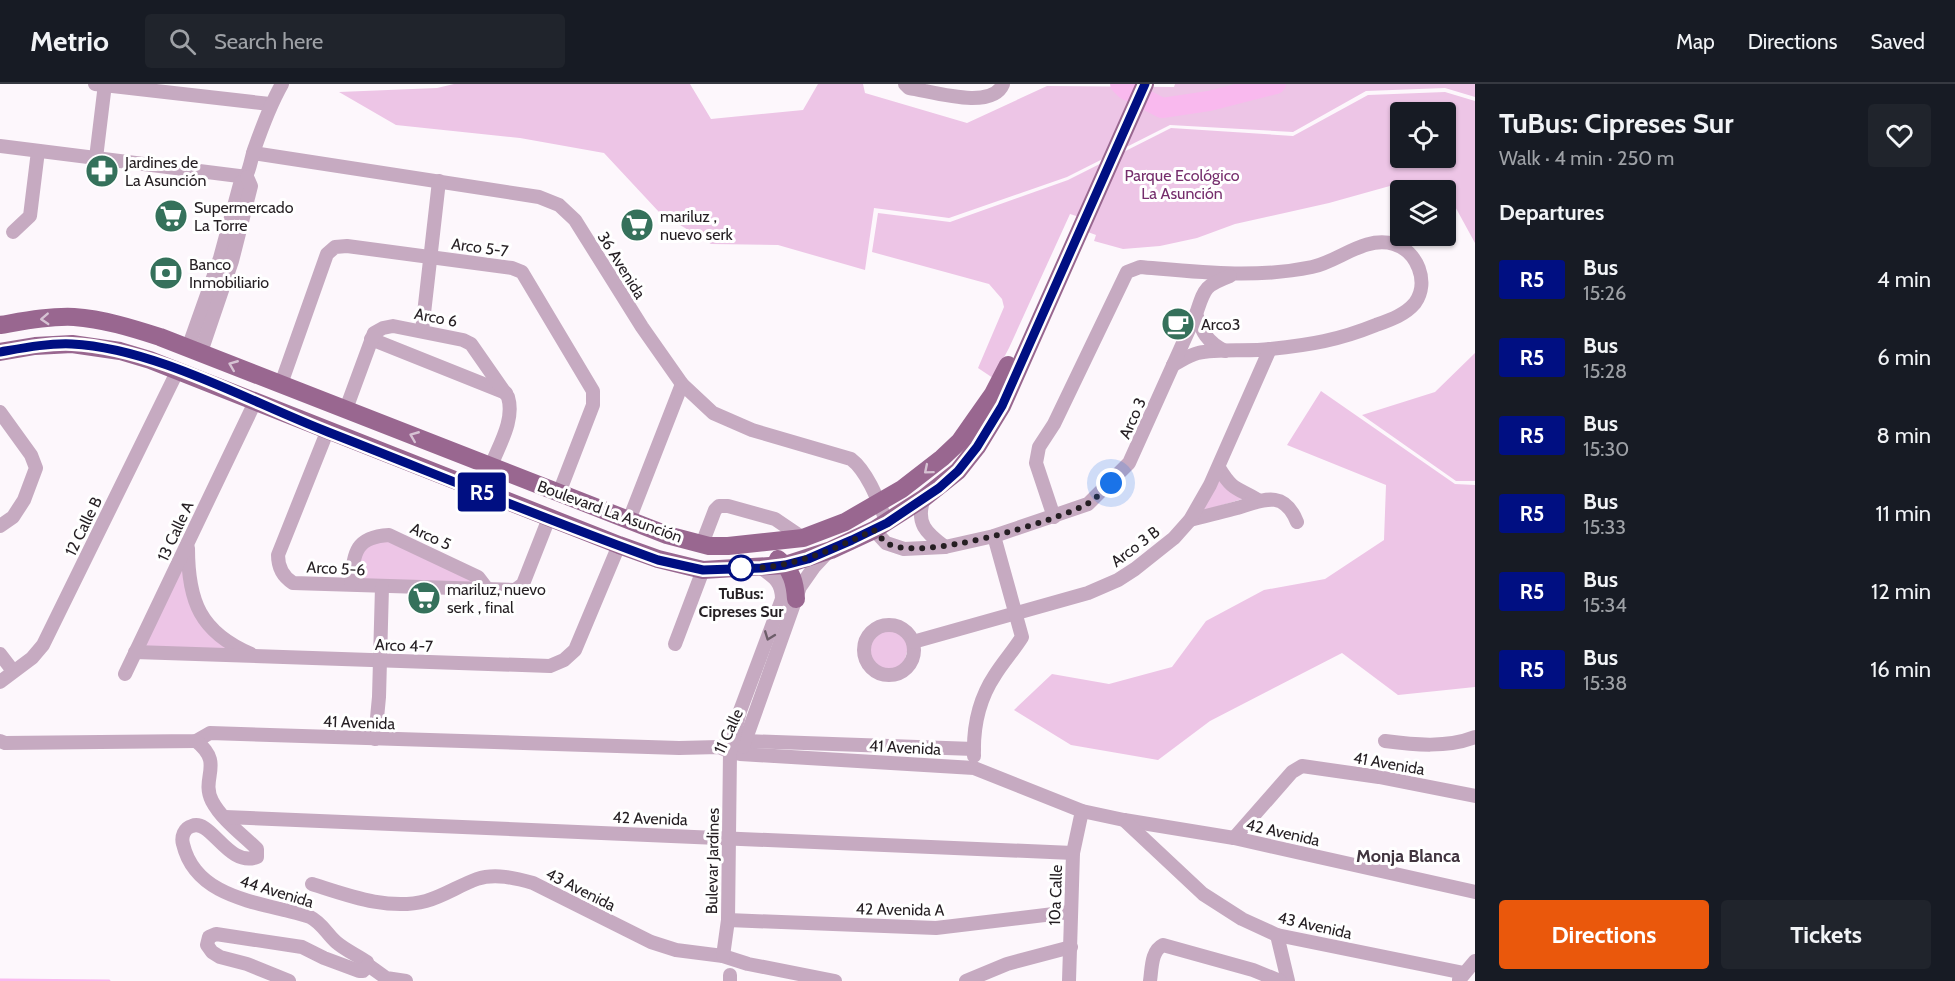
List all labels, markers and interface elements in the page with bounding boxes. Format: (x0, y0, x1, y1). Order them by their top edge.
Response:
search box (145, 14, 565, 68)
text: Metrio (30, 24, 109, 58)
icon: search (166, 25, 199, 58)
text: Search here (214, 28, 323, 55)
text: Map (1676, 29, 1715, 54)
text: Directions (1748, 29, 1837, 54)
text: Saved (1870, 29, 1925, 54)
map controls (1390, 102, 1456, 246)
button: locate (1390, 102, 1456, 168)
button: heart (1868, 104, 1931, 167)
text: TuBus: Cipreses Sur (1499, 106, 1733, 140)
text: Walk · 4 min · 250 m (1499, 146, 1674, 170)
pharmacy icon: Jardines de La Asunción (84, 153, 120, 189)
place label: Jardines de La Asunción (124, 153, 207, 190)
park label: Parque Ecológico La Asunción (1124, 166, 1240, 203)
button: layers (1390, 180, 1456, 246)
supermarket icon: Supermercado La Torre (153, 198, 189, 234)
place label: Supermercado La Torre (194, 198, 294, 235)
text: Departures (1499, 199, 1604, 226)
supermarket icon: mariluz , nuevo serk (619, 207, 655, 243)
place label: mariluz , nuevo serk (660, 207, 733, 244)
street label: 36 Avenida (594, 228, 650, 303)
street label: Arco 5-7 (450, 234, 510, 261)
text: Bus (1583, 254, 1618, 281)
bank icon: Banco Inmobiliario (148, 255, 184, 291)
place label: Banco Inmobiliario (189, 255, 269, 292)
text: 4 min (1877, 266, 1931, 293)
text: R5 (1520, 267, 1544, 292)
text: 15:26 (1583, 281, 1626, 305)
street label: Arco 6 (413, 304, 459, 331)
cafe icon: Arco3 (1160, 306, 1196, 342)
one-way arrow (41, 312, 50, 325)
place label: Arco3 (1201, 315, 1240, 334)
text: Bus (1583, 332, 1618, 359)
text: 6 min (1877, 344, 1931, 371)
text: R5 (1520, 345, 1544, 370)
text: 15:28 (1583, 359, 1627, 383)
one-way arrow (228, 360, 239, 372)
street label: Arco 3 (1115, 395, 1150, 442)
text: Bus (1583, 410, 1618, 437)
text: 8 min (1876, 422, 1931, 449)
text: R5 (1520, 423, 1544, 448)
one-way arrow (410, 431, 421, 443)
text: 15:30 (1583, 437, 1629, 461)
one-way arrow (924, 463, 935, 474)
your location (1096, 468, 1126, 498)
line badge: R5 (455, 472, 509, 512)
street label: Boulevard La Asunción (535, 476, 685, 547)
text: R5 (470, 480, 494, 505)
text: Bus (1583, 488, 1618, 515)
street label: 12 Calle B (61, 493, 106, 559)
street label: 13 Calle A (153, 498, 198, 564)
text: 11 min (1875, 500, 1931, 527)
text: R5 (1520, 501, 1544, 526)
text: 15:33 (1583, 515, 1626, 539)
street label: Arco 5 (407, 519, 454, 554)
street label: Arco 3 B (1107, 522, 1164, 571)
marker: TuBus: Cipreses Sur (728, 555, 754, 581)
street label: Arco 5-6 (306, 557, 366, 580)
text: Bus (1583, 566, 1618, 593)
text: 12 min (1871, 578, 1931, 605)
text: R5 (1520, 579, 1544, 604)
supermarket icon: mariluz, nuevo serk , final (406, 580, 442, 616)
place label: mariluz, nuevo serk , final (447, 580, 546, 617)
place label: TuBus: Cipreses Sur (698, 584, 784, 621)
text: 15:34 (1583, 593, 1627, 617)
one-way arrow (764, 630, 776, 641)
street label: Arco 4-7 (375, 635, 433, 656)
text: Bus (1583, 644, 1618, 671)
text: 16 min (1870, 656, 1931, 683)
text: R5 (1520, 657, 1544, 682)
text: 15:38 (1583, 671, 1627, 695)
street label: 11 Calle (710, 706, 747, 757)
street label: 41 Avenida (323, 712, 396, 733)
street label: 41 Avenida (868, 736, 942, 759)
street label: 41 Avenida (1352, 748, 1426, 779)
street label: Bulevar Jardines (702, 807, 723, 914)
street label: 42 Avenida (612, 808, 688, 829)
street label: 42 Avenida (1244, 815, 1322, 850)
district label: Monja Blanca (1356, 845, 1460, 867)
street label: 43 Avenida (543, 864, 619, 915)
street label: 10a Calle (1045, 864, 1066, 926)
street label: 44 Avenida (238, 871, 316, 912)
street label: 42 Avenida A (855, 899, 945, 920)
button: Directions (1499, 900, 1709, 969)
button: Tickets (1721, 900, 1931, 969)
street label: 43 Avenida (1276, 908, 1354, 943)

